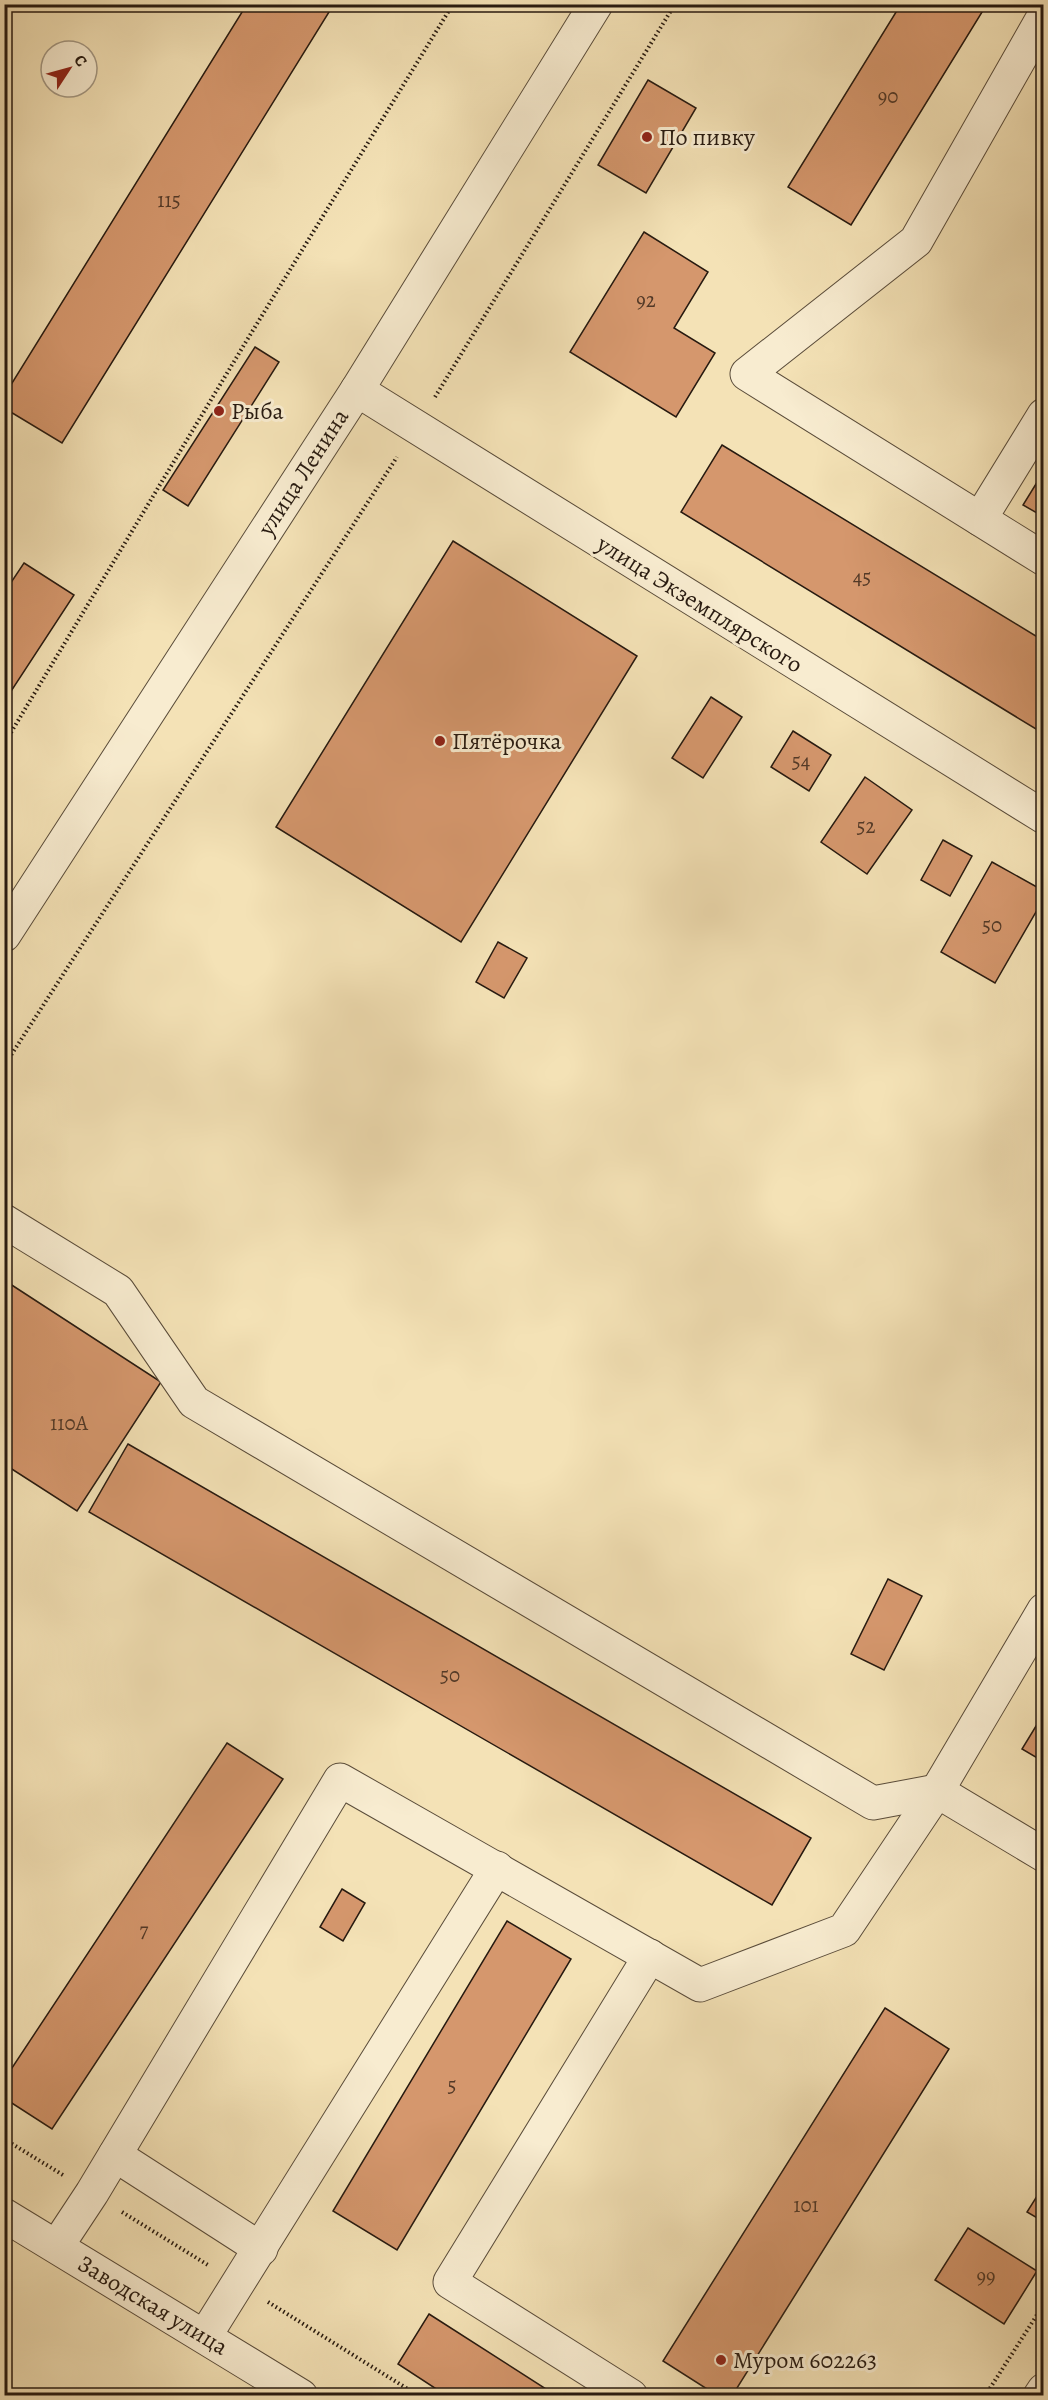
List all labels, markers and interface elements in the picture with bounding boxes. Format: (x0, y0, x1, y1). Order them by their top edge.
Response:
north arrow (39, 39, 99, 99)
text: С (69, 50, 92, 71)
house number: 90 (878, 82, 898, 110)
place label: По пивку (659, 121, 755, 153)
marker: По пивку (640, 130, 654, 144)
house number: 115 (157, 186, 181, 214)
house number: 92 (636, 286, 656, 314)
place label: Рыба (231, 395, 284, 427)
street label: улица Ленина (249, 402, 356, 542)
marker: Рыба (212, 404, 226, 418)
street label: улица Экземплярского (590, 527, 809, 680)
house number: 45 (853, 563, 871, 591)
place label: Пятёрочка (452, 725, 562, 757)
marker: Пятёрочка (433, 734, 447, 748)
house number: 54 (792, 747, 810, 775)
house number: 52 (856, 812, 876, 840)
house number: 50 (982, 911, 1002, 939)
house number: 110А (50, 1409, 89, 1437)
house number: 50 (440, 1661, 460, 1689)
house number: 7 (140, 1916, 149, 1944)
house number: 5 (447, 2071, 457, 2099)
house number: 101 (793, 2191, 819, 2219)
street label: Заводская улица (72, 2247, 234, 2363)
house number: 99 (976, 2262, 996, 2290)
place label: Муром 602263 (733, 2344, 877, 2376)
marker: Муром 602263 (714, 2353, 728, 2367)

